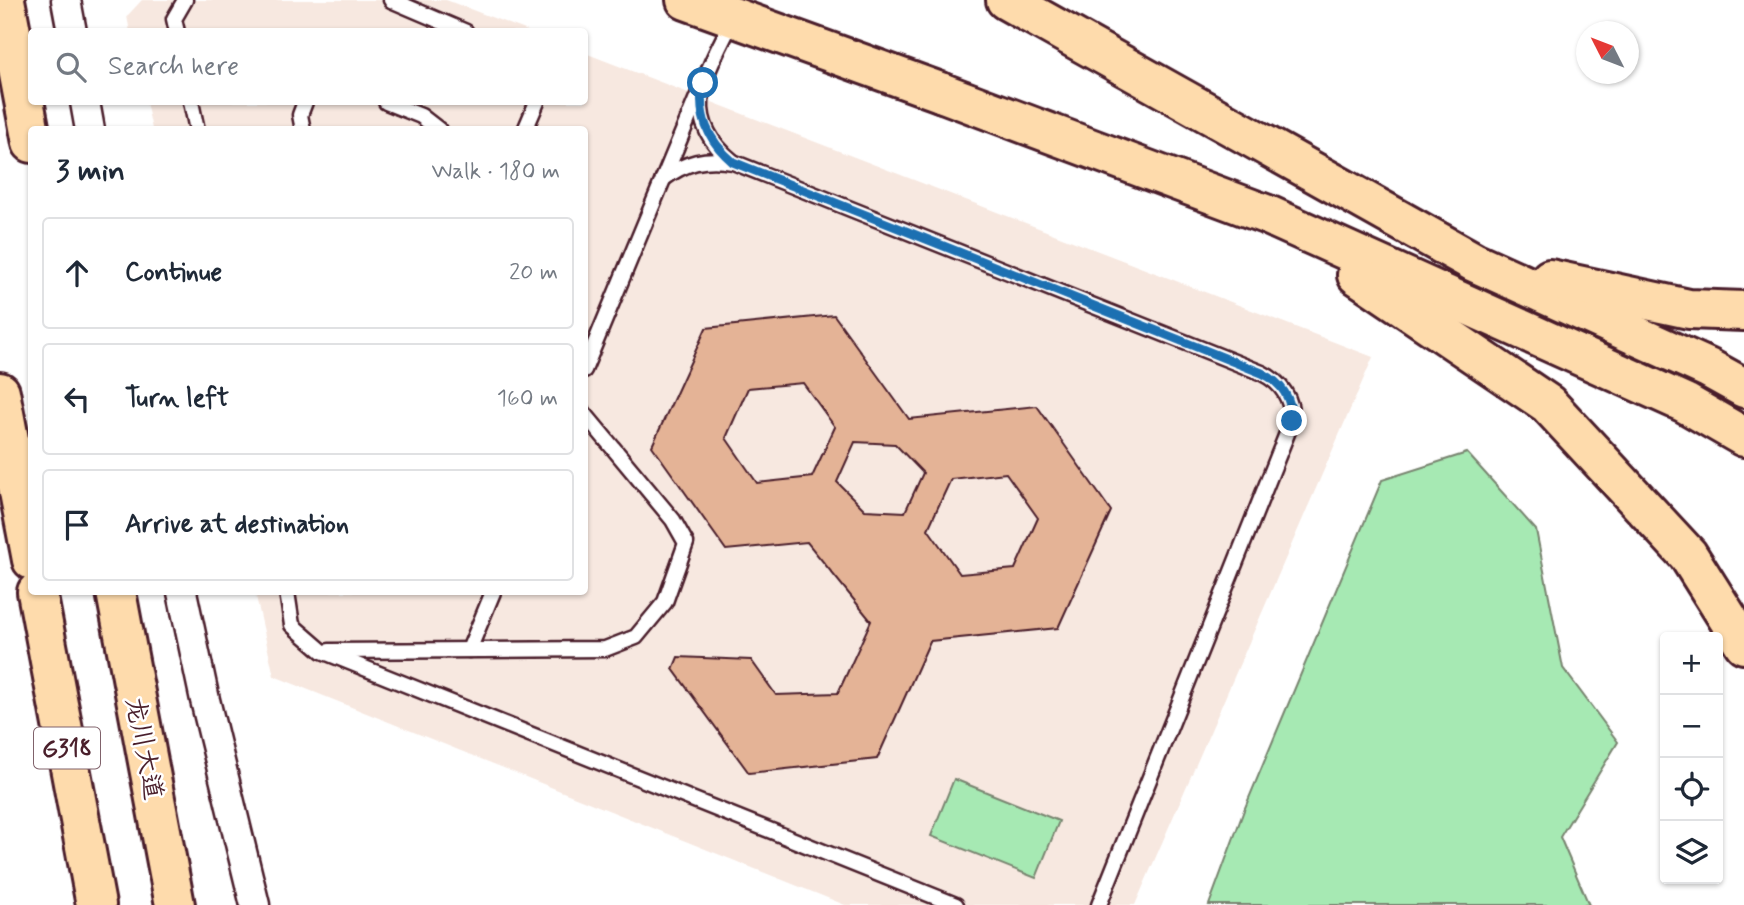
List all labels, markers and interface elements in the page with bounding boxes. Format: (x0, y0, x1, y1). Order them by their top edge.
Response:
north arrow (1576, 21, 1639, 84)
search box (28, 28, 588, 105)
icon: search (52, 48, 90, 86)
text: Search here (108, 50, 239, 84)
route start (687, 67, 718, 98)
text: 3 min (56, 152, 125, 191)
text: Walk · 180 m (431, 157, 560, 187)
icon: ahead (58, 254, 96, 292)
text: Continue (125, 256, 222, 290)
text: 20 m (509, 258, 558, 288)
icon: left (58, 380, 96, 418)
text: Turn left (125, 382, 229, 416)
text: 160 m (497, 384, 558, 414)
route end (1276, 405, 1307, 436)
icon: arrive (58, 506, 96, 544)
text: Arrive at destination (125, 508, 349, 542)
map controls (1660, 632, 1723, 884)
button: + (1660, 632, 1723, 695)
street label: 龙川大道 (116, 694, 170, 803)
button: − (1660, 695, 1723, 758)
road number: G318 (34, 728, 100, 768)
button: locate (1660, 758, 1723, 821)
button: layers (1660, 821, 1723, 884)

